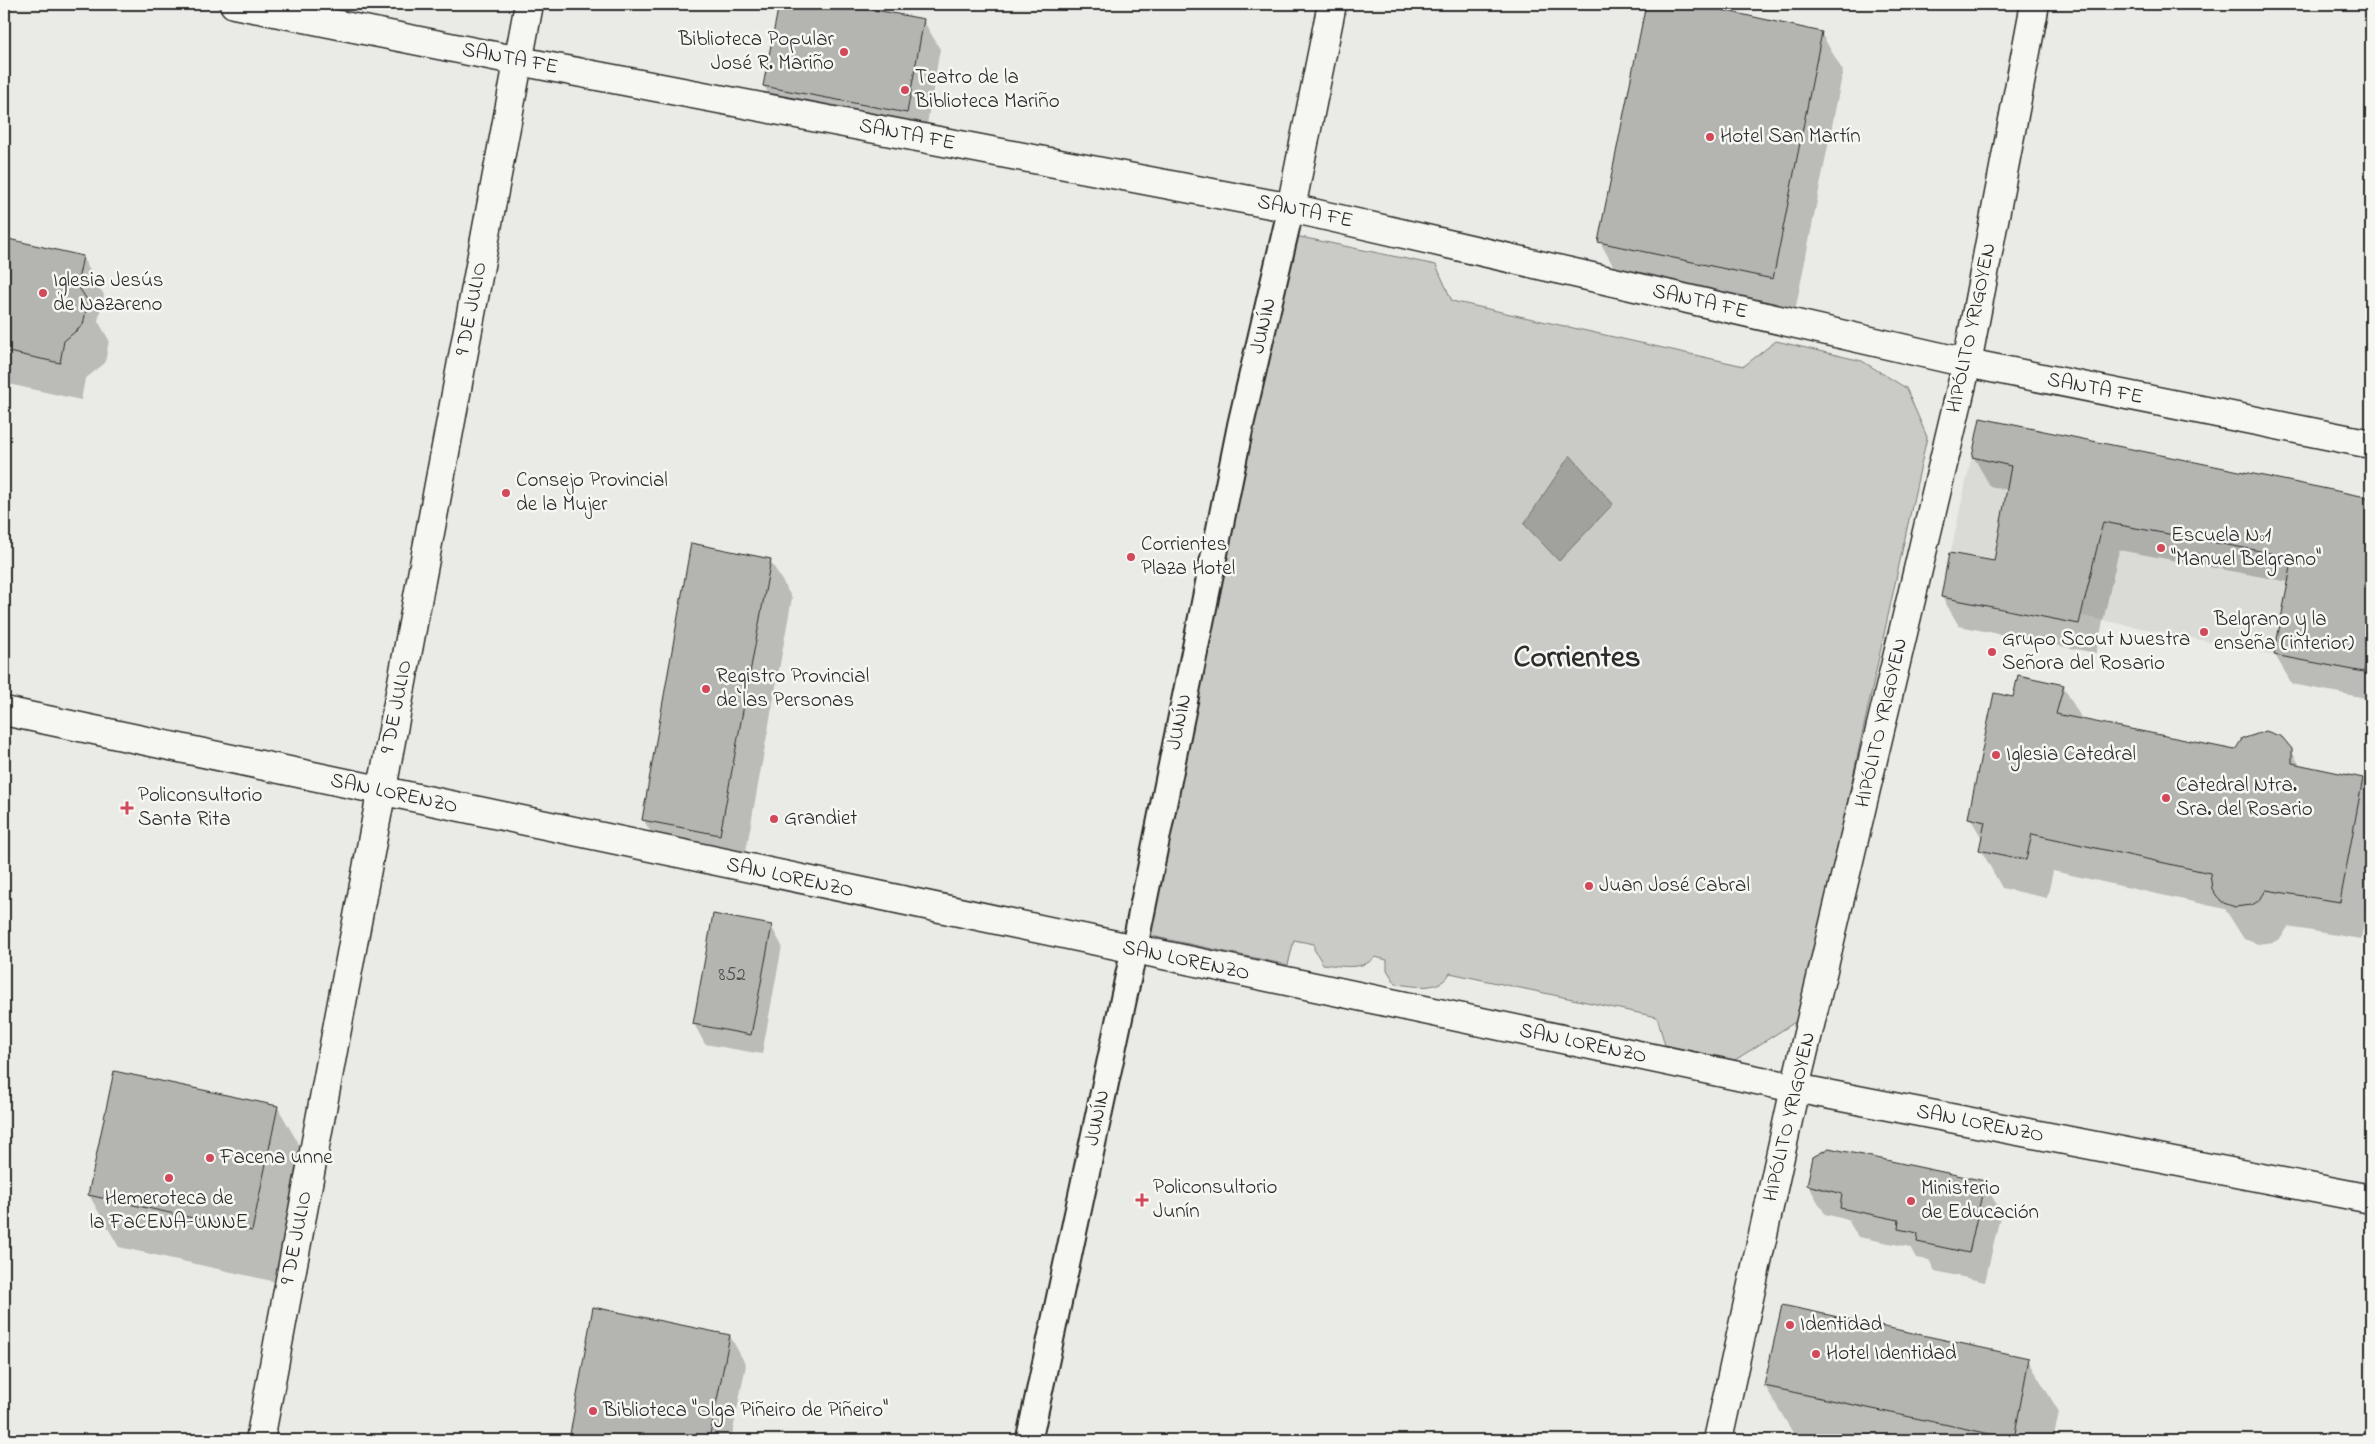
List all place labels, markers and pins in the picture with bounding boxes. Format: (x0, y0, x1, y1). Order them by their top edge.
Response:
place label: Biblioteca Popular José R. Mariño (677, 25, 834, 79)
marker: Biblioteca Popular José R. Mariño (838, 46, 850, 58)
place label: Teatro de la Biblioteca Mariño (914, 63, 1060, 117)
marker: Teatro de la Biblioteca Mariño (899, 84, 911, 96)
place label: Hotel San Martín (1720, 122, 1861, 152)
marker: Hotel San Martín (1704, 131, 1716, 143)
place label: Iglesia Jesús de Nazareno (53, 266, 164, 320)
marker: Iglesia Jesús de Nazareno (37, 287, 49, 299)
place label: Consejo Provincial de la Mujer (516, 466, 668, 520)
marker: Consejo Provincial de la Mujer (500, 487, 512, 499)
place label: Escuela Nº1 "Manuel Belgrano" (2171, 521, 2321, 577)
place label: Corrientes Plaza Hotel (1141, 530, 1235, 584)
marker: Escuela Nº1 "Manuel Belgrano" (2155, 542, 2167, 554)
marker: Corrientes Plaza Hotel (1125, 551, 1137, 563)
place label: Belgrano y la enseña (interior) (2213, 605, 2354, 659)
place label: Grupo Scout Nuestra Señora del Rosario (2002, 625, 2190, 679)
marker: Belgrano y la enseña (interior) (2198, 626, 2210, 638)
marker: Grupo Scout Nuestra Señora del Rosario (1986, 646, 1998, 658)
place label: Registro Provincial de las Personas (716, 662, 869, 716)
marker: Registro Provincial de las Personas (700, 683, 712, 695)
place label: Iglesia Catedral (2006, 740, 2136, 772)
marker: Iglesia Catedral (1990, 749, 2002, 761)
place label: Catedral Ntra. Sra. del Rosario (2176, 771, 2313, 825)
place label: Policonsultorio Santa Rita (138, 781, 263, 835)
marker: Catedral Ntra. Sra. del Rosario (2160, 792, 2172, 804)
marker: Policonsultorio Santa Rita (120, 801, 134, 815)
place label: Grandiet (784, 804, 857, 834)
marker: Grandiet (768, 813, 780, 825)
place label: Juan José Cabral (1599, 871, 1750, 901)
marker: Juan José Cabral (1583, 880, 1595, 892)
place label: Facena unne (219, 1143, 333, 1173)
marker: Facena unne (204, 1152, 216, 1164)
marker: Hemeroteca de la FaCENA-UNNE (163, 1172, 175, 1184)
place label: Policonsultorio Junín (1153, 1173, 1278, 1227)
place label: Ministerio de Educación (1921, 1174, 2039, 1228)
place label: Hemeroteca de la FaCENA-UNNE (90, 1184, 248, 1238)
marker: Policonsultorio Junín (1135, 1193, 1149, 1207)
marker: Ministerio de Educación (1905, 1195, 1917, 1207)
place label: Identidad (1800, 1310, 1882, 1340)
marker: Identidad (1784, 1319, 1796, 1331)
place label: Hotel Identidad (1826, 1339, 1957, 1369)
marker: Hotel Identidad (1810, 1348, 1822, 1360)
place label: Biblioteca "Olga Piñeiro de Piñeiro" (602, 1396, 888, 1428)
marker: Biblioteca "Olga Piñeiro de Piñeiro" (587, 1405, 599, 1417)

